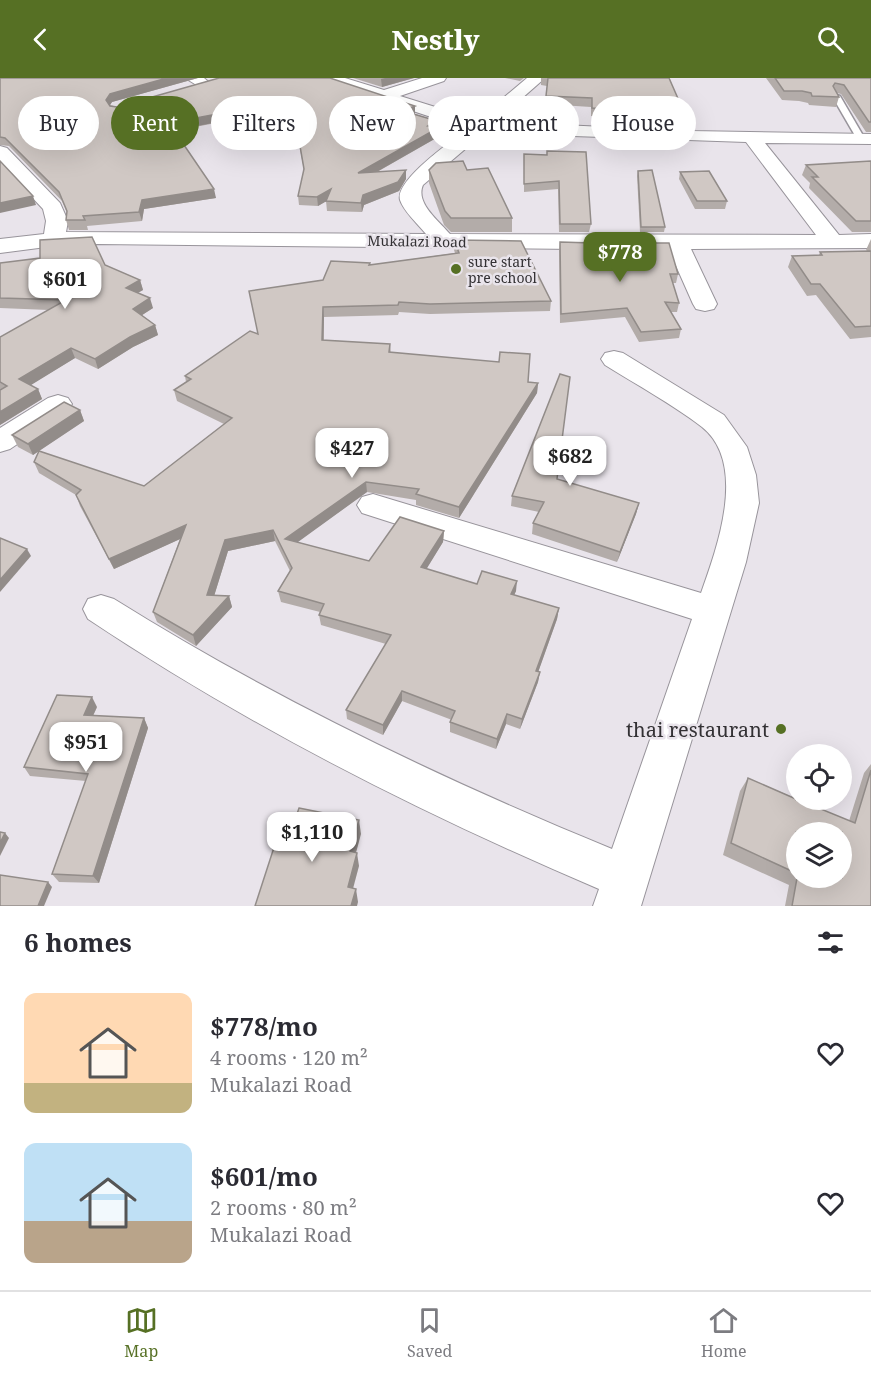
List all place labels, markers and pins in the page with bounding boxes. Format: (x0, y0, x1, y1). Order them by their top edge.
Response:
pin: $778 (584, 232, 656, 283)
place label: sure start pre school (468, 252, 538, 287)
pin: $601 (29, 259, 101, 310)
marker: sure start pre school (449, 262, 463, 276)
pin: $427 (316, 428, 388, 479)
pin: $682 (534, 436, 606, 487)
place label: thai restaurant (626, 716, 769, 743)
pin: $951 (50, 722, 122, 773)
marker: thai restaurant (774, 722, 788, 736)
pin: $1,110 (263, 812, 361, 863)

